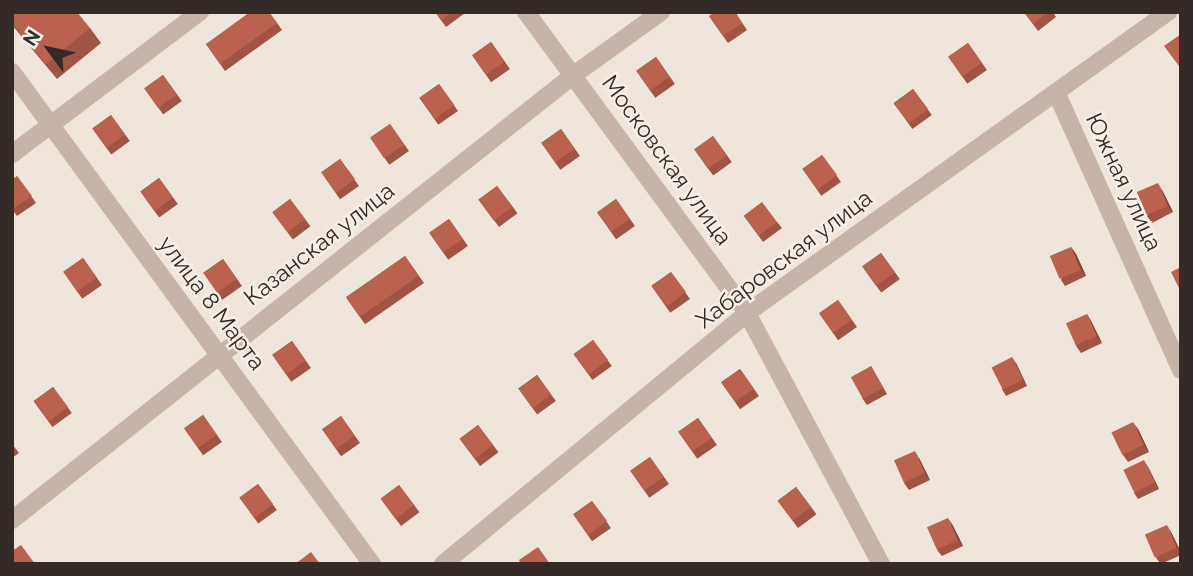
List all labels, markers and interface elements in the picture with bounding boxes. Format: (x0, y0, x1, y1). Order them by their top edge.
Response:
north arrow (14, 14, 84, 84)
text: N (18, 25, 45, 50)
street label: Московская улица (596, 70, 738, 250)
street label: Южная улица (1080, 108, 1168, 256)
street label: Казанская улица (238, 177, 400, 311)
street label: Хабаровская улица (690, 184, 878, 334)
street label: улица 8 Марта (153, 231, 271, 375)

